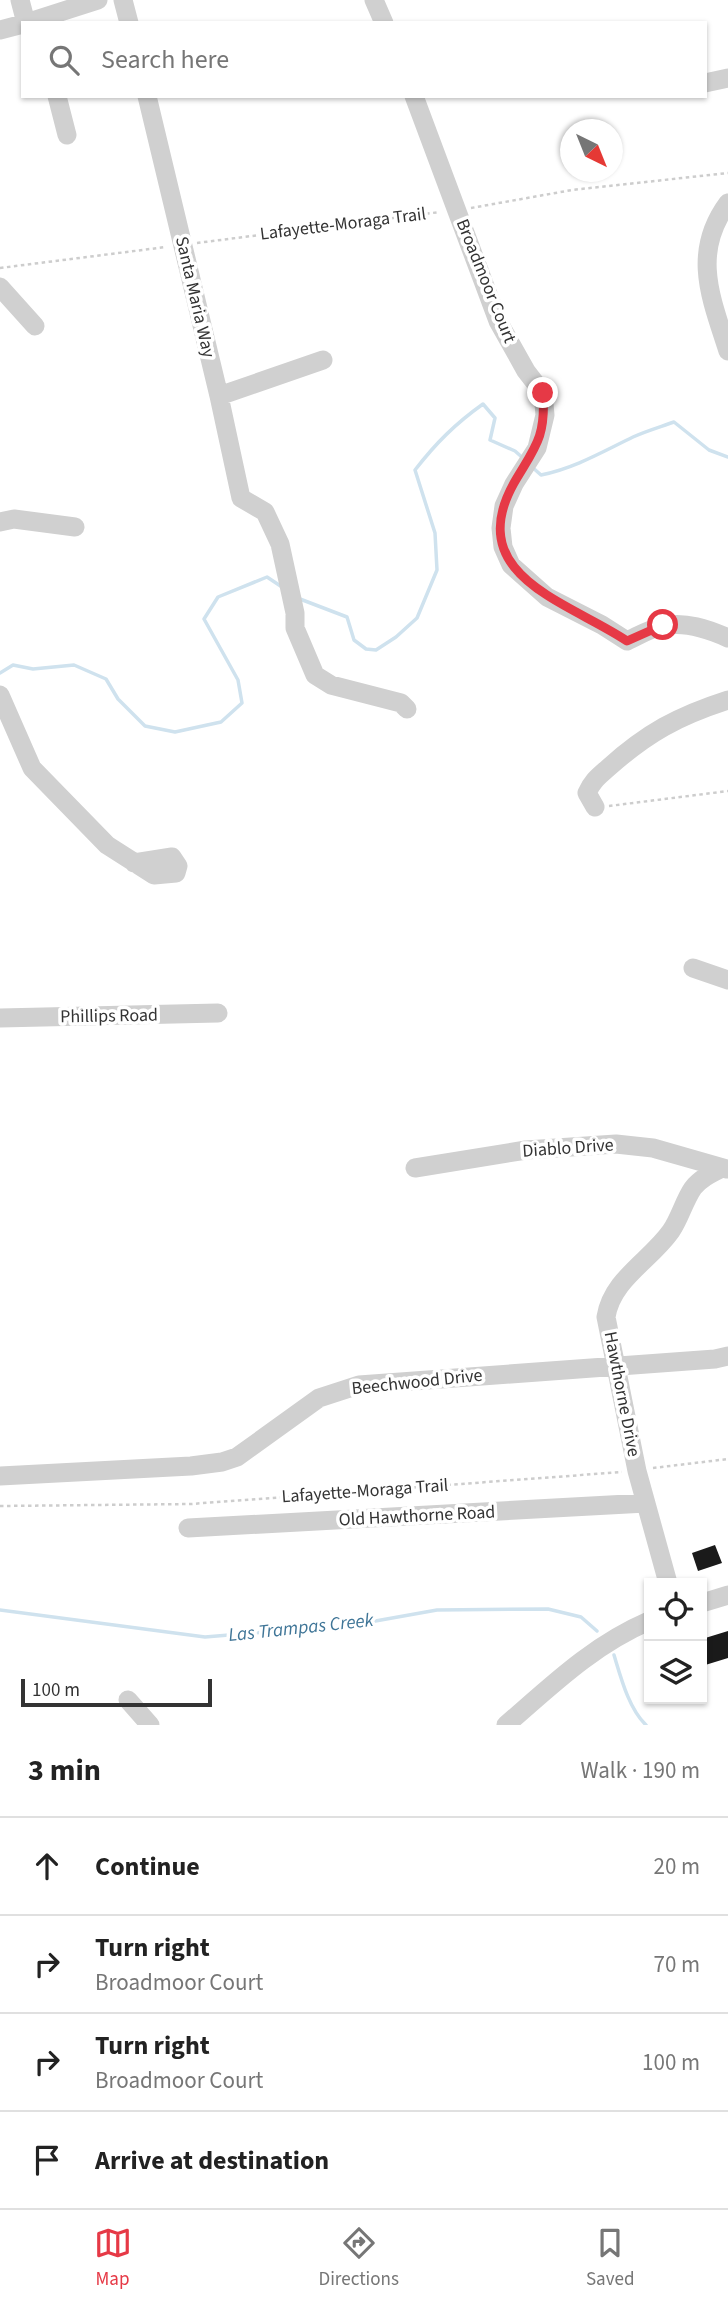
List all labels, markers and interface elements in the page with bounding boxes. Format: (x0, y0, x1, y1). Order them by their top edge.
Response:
search box (21, 21, 707, 98)
icon: search (45, 41, 83, 79)
text: Search here (101, 41, 229, 78)
north arrow (560, 119, 623, 182)
street label: Lafayette-Moraga Trail (259, 201, 427, 247)
street label: Broadmoor Court (450, 215, 522, 347)
street label: Santa Maria Way (169, 234, 221, 361)
route end (527, 377, 558, 408)
route start (647, 609, 678, 640)
street label: Phillips Road (60, 1003, 158, 1029)
street label: Diablo Drive (521, 1132, 615, 1164)
street label: Hawthorne Drive (598, 1329, 646, 1459)
street label: Beechwood Drive (350, 1363, 484, 1401)
street label: Lafayette-Moraga Trail (281, 1473, 449, 1509)
street label: Old Hawthorne Road (338, 1499, 496, 1533)
map controls (644, 1578, 707, 1704)
button: locate (644, 1578, 707, 1641)
water label: Las Trampas Creek (227, 1607, 376, 1649)
button: layers (644, 1641, 707, 1704)
scale bar (21, 1676, 212, 1708)
text: 100 m (32, 1677, 80, 1704)
text: 3 min (28, 1749, 101, 1792)
text: Walk · 190 m (581, 1754, 700, 1787)
icon: ahead (28, 1847, 66, 1885)
text: Continue (95, 1848, 200, 1885)
text: 20 m (653, 1850, 700, 1883)
text: Turn right (95, 1929, 210, 1966)
icon: right (28, 1945, 66, 1983)
text: 70 m (653, 1948, 700, 1981)
text: Broadmoor Court (95, 1966, 263, 1999)
text: Turn right (95, 2027, 210, 2064)
icon: right (28, 2043, 66, 2081)
text: 100 m (642, 2046, 700, 2079)
text: Broadmoor Court (95, 2064, 263, 2097)
icon: arrive (28, 2141, 66, 2179)
text: Arrive at destination (95, 2142, 329, 2179)
tab: Map (94, 2224, 132, 2293)
tab: Directions (319, 2224, 399, 2293)
tab: Saved (586, 2224, 634, 2293)

